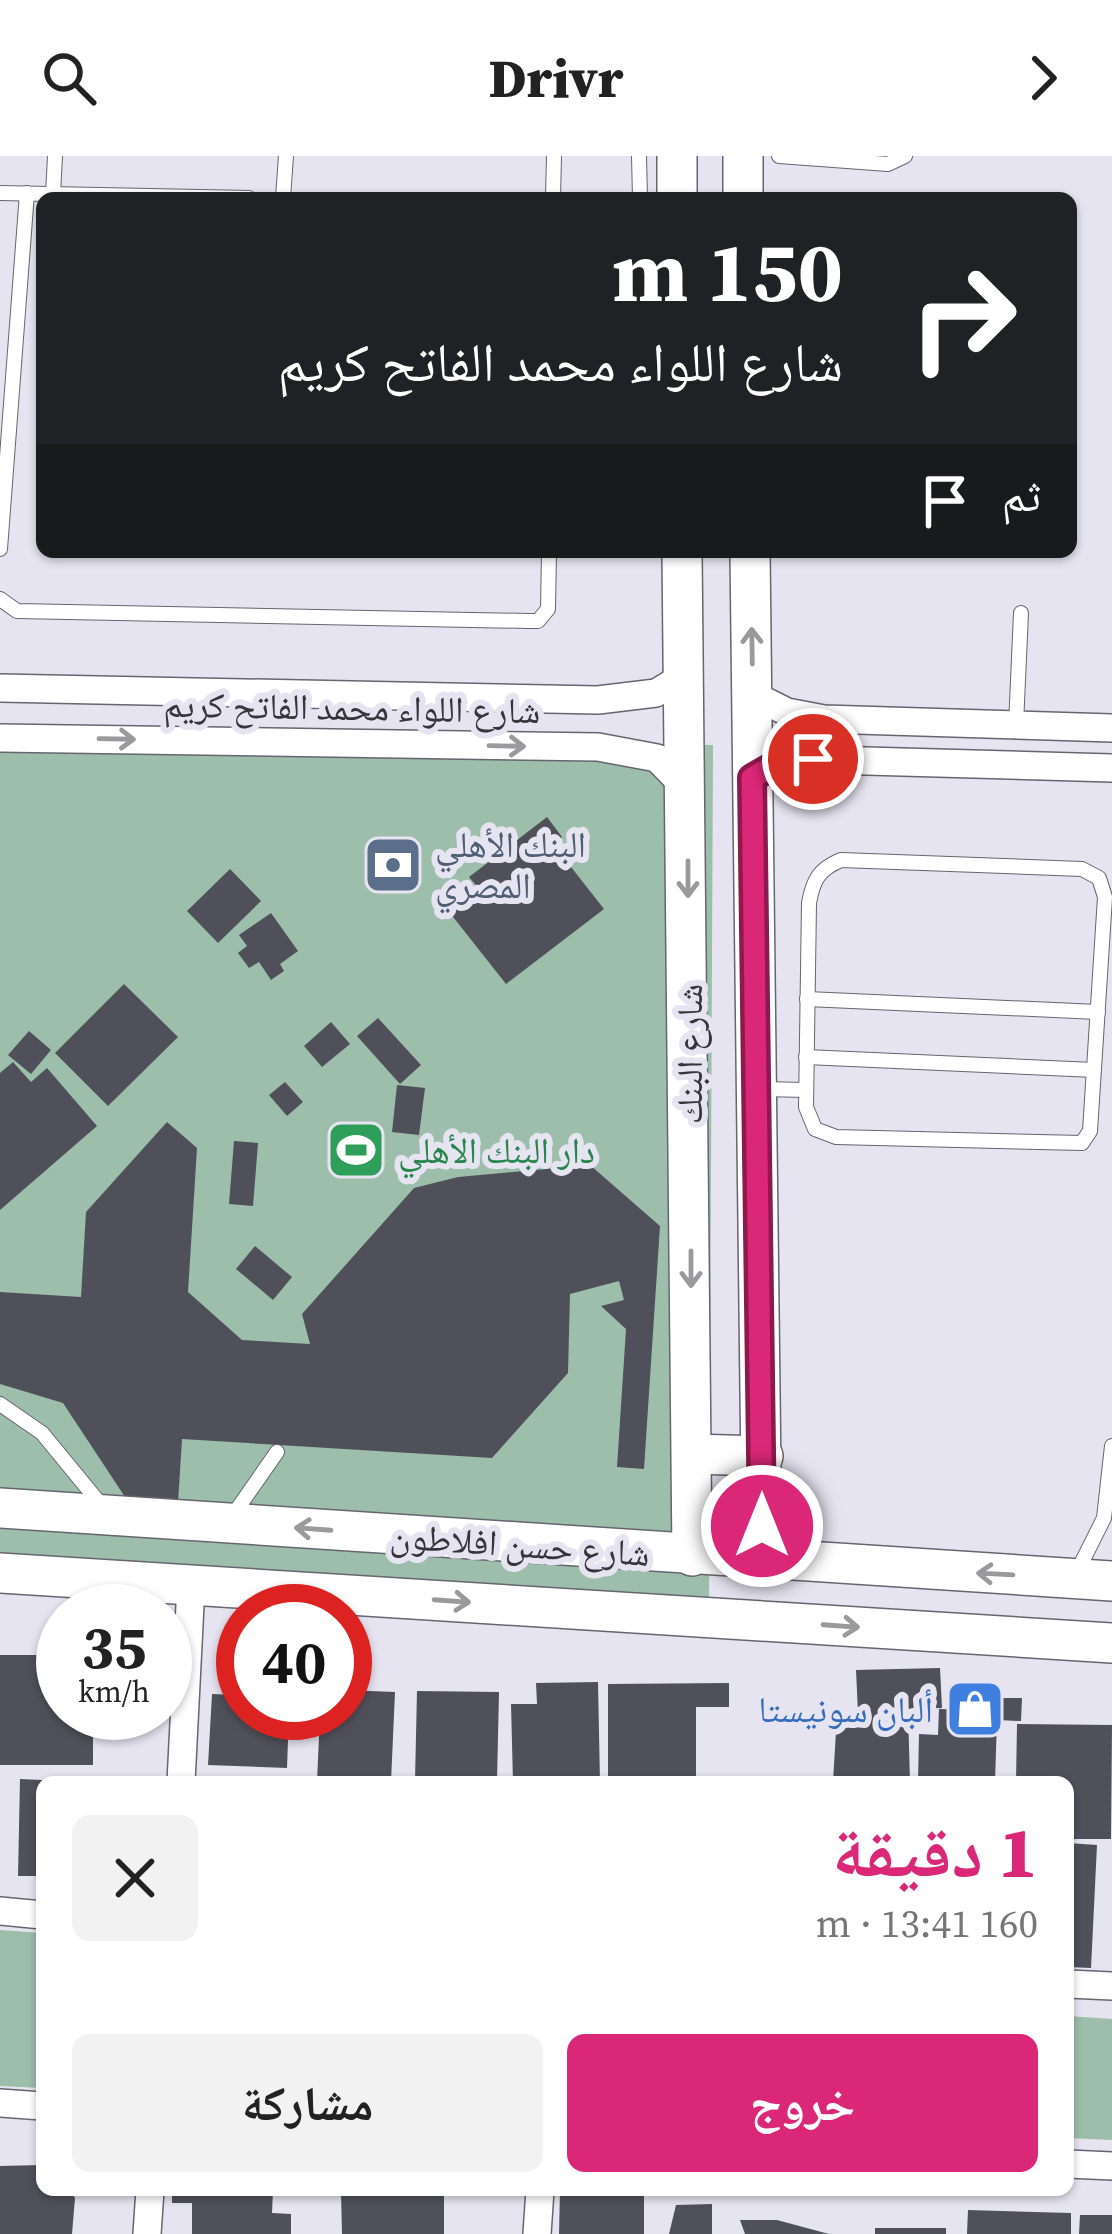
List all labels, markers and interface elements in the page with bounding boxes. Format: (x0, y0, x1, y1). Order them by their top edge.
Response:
text: Drivr (489, 41, 623, 115)
icon: search (36, 45, 102, 111)
icon: forward (1010, 45, 1076, 111)
text: 150 m (612, 214, 843, 329)
icon: right (885, 240, 1041, 396)
text: شارع اللواء محمد الفاتح كريم (278, 325, 843, 399)
text: ثم (1002, 464, 1041, 526)
icon: arrive (912, 468, 978, 534)
one-way arrow (740, 627, 763, 666)
street label: شارع اللواء محمد الفاتح كريم (163, 680, 541, 735)
pin (762, 708, 864, 810)
icon: arrive (780, 726, 846, 792)
one-way arrow (97, 728, 136, 751)
one-way arrow (487, 734, 526, 757)
place label: البنك الأهلي المصري (435, 820, 586, 914)
bank icon: البنك الأهلي المصري (362, 834, 424, 896)
one-way arrow (677, 859, 699, 898)
street label: شارع البنك (665, 984, 714, 1124)
sports icon: دار البنك الأهلي (325, 1119, 387, 1181)
place label: دار البنك الأهلي (398, 1126, 595, 1179)
one-way arrow (680, 1249, 702, 1288)
position arrow (699, 1463, 825, 1589)
street label: شارع حسن افلاطون (388, 1511, 652, 1578)
one-way arrow (294, 1517, 333, 1540)
one-way arrow (976, 1563, 1015, 1586)
speed limit sign: 40 (216, 1584, 372, 1740)
one-way arrow (432, 1590, 471, 1613)
text: 35 (81, 1606, 147, 1688)
one-way arrow (821, 1615, 860, 1638)
text: km/h (78, 1671, 150, 1712)
shop icon: ألبان سونيستا (944, 1678, 1006, 1740)
place label: ألبان سونيستا (758, 1685, 933, 1734)
text: 1 دقيقة (832, 1802, 1038, 1901)
button: close (72, 1815, 198, 1941)
text: 160 m · 13:41 (816, 1897, 1038, 1950)
button: مشاركة (72, 2034, 543, 2172)
button: خروج (567, 2034, 1038, 2172)

